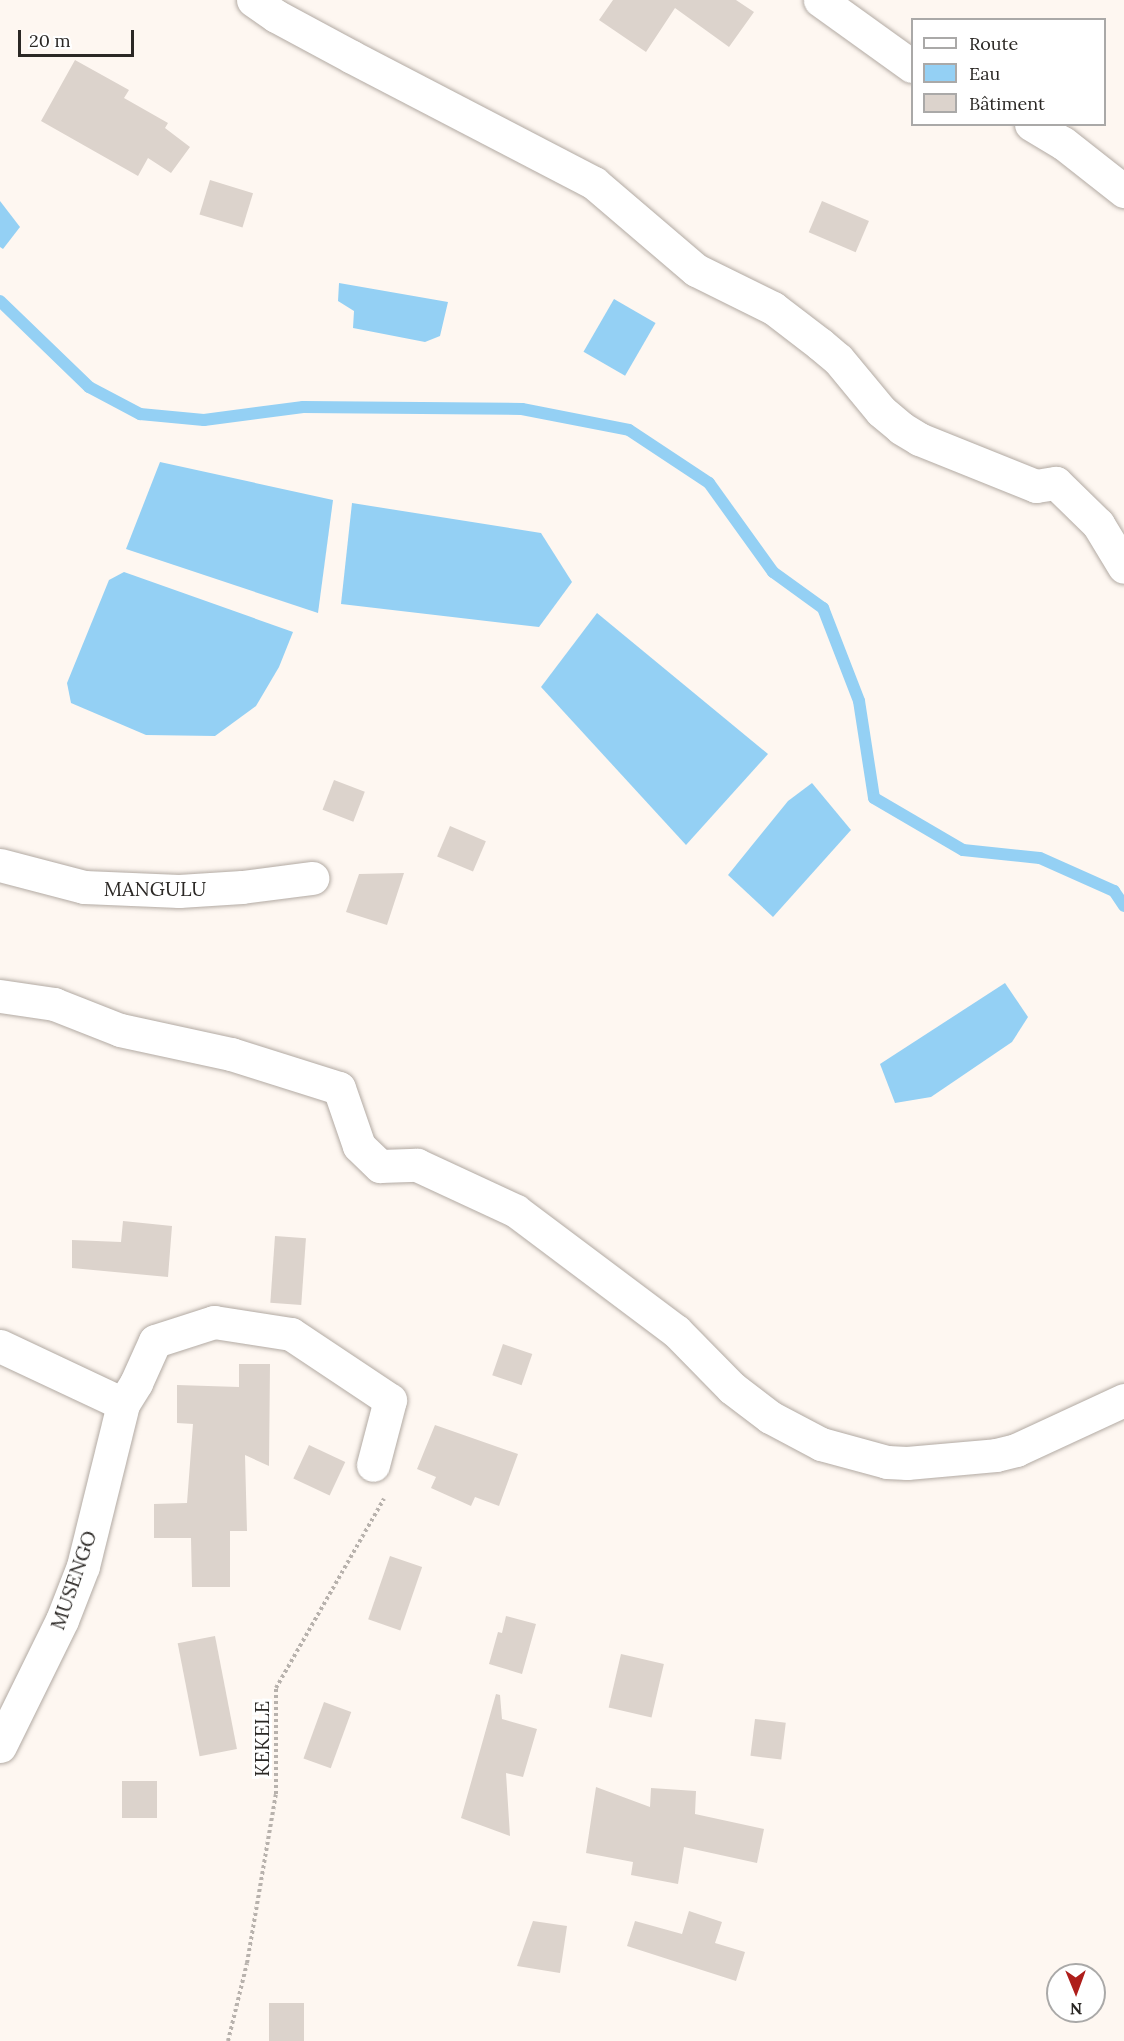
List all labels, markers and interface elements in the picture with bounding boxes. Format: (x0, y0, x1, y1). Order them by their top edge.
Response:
scale bar (21, 18, 136, 56)
legend (911, 18, 1106, 126)
text: 20 m (29, 29, 71, 52)
text: Route (969, 32, 1018, 55)
text: Eau (969, 62, 1000, 85)
text: Bâtiment (969, 92, 1045, 115)
street label: MANGULU (104, 876, 206, 900)
street label: MUSENGO (45, 1527, 101, 1633)
street label: KEKELE (249, 1701, 273, 1777)
north arrow (1046, 1963, 1106, 2023)
text: N (1070, 1999, 1083, 2019)

